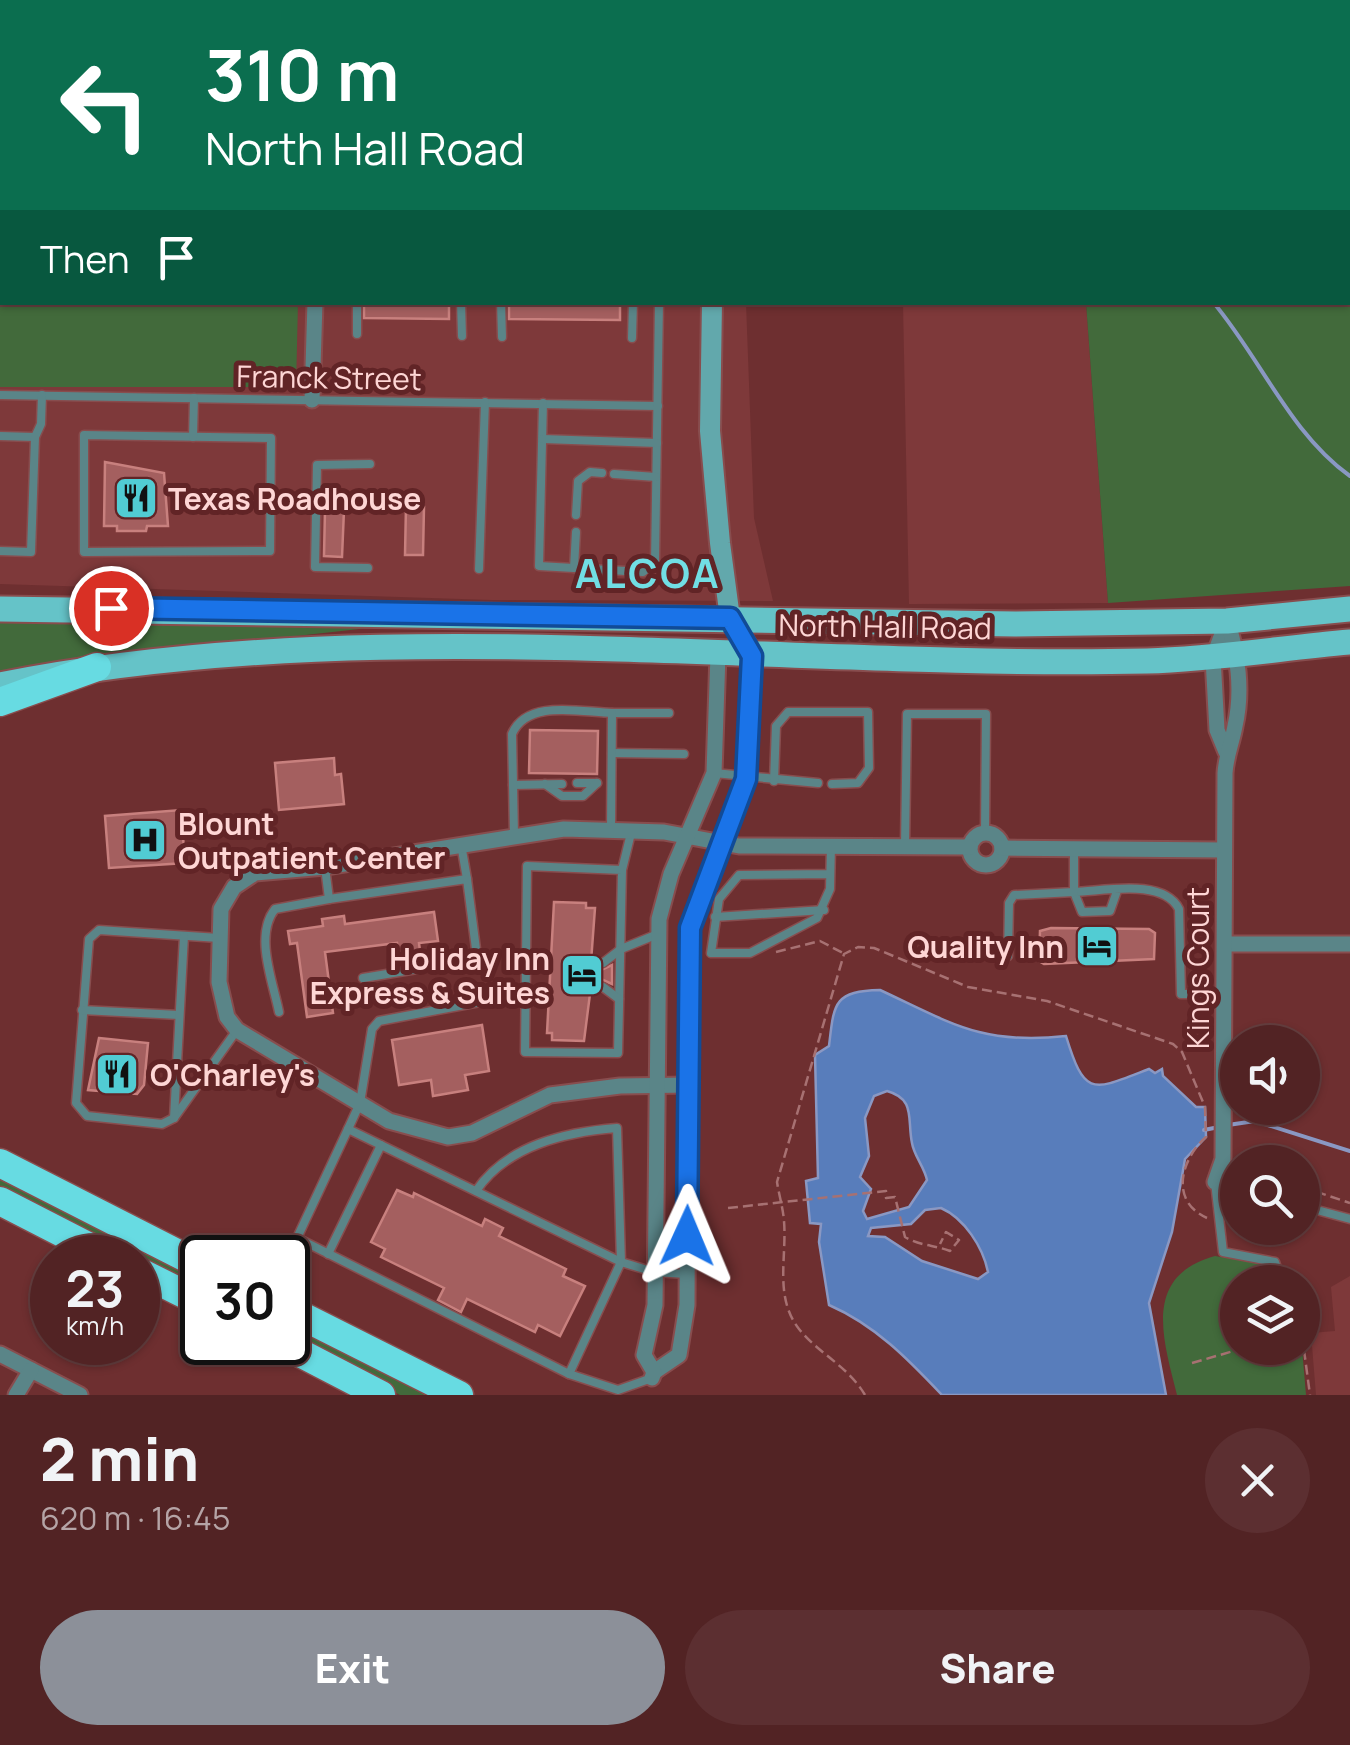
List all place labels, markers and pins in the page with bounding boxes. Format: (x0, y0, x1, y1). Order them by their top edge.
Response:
restaurant icon: Texas Roadhouse (113, 475, 159, 521)
place label: Texas Roadhouse (168, 478, 421, 519)
pin (69, 566, 154, 651)
place label: Blount Outpatient Center (178, 803, 446, 878)
hospital icon: Blount Outpatient Center (122, 817, 168, 863)
hotel icon: Quality Inn (1074, 923, 1120, 969)
place label: Quality Inn (907, 926, 1064, 967)
place label: Holiday Inn Express & Suites (310, 938, 550, 1013)
hotel icon: Holiday Inn Express & Suites (559, 952, 605, 998)
restaurant icon: O'Charley's (94, 1051, 140, 1097)
place label: O'Charley's (150, 1054, 315, 1095)

